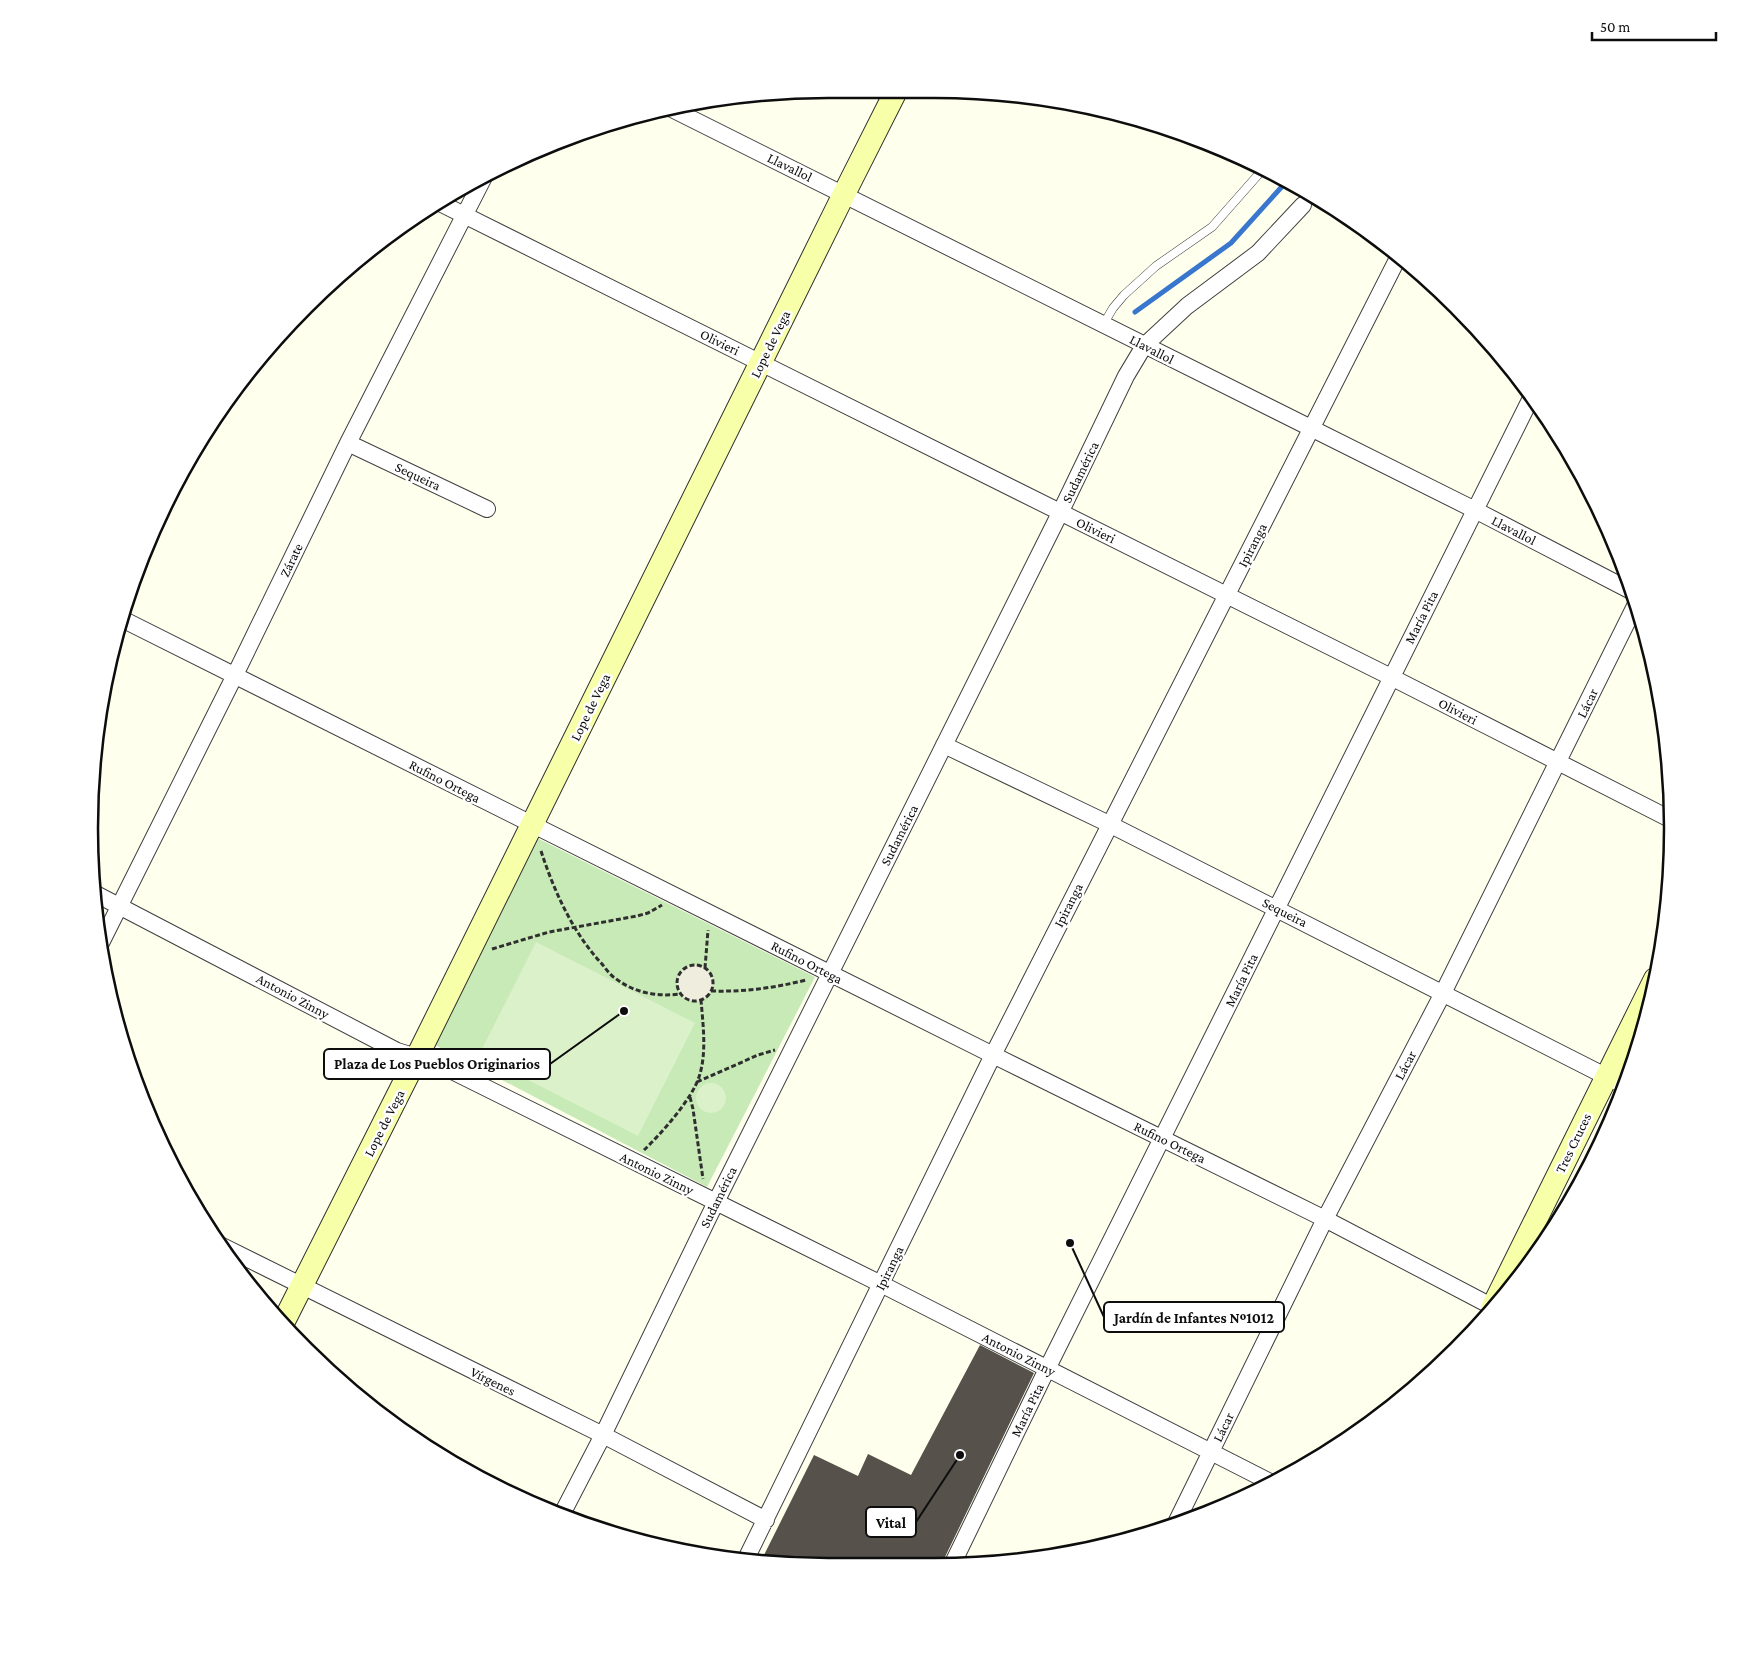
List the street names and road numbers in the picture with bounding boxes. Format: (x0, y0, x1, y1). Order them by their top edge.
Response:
street label: Llavallol (765, 149, 815, 185)
street label: Lope de Vega (747, 307, 793, 380)
street label: Olivieri (698, 326, 743, 358)
street label: Llavallol (1127, 331, 1177, 367)
street label: Sudamérica (1058, 438, 1102, 505)
street label: Sequeira (393, 459, 444, 494)
street label: Llavallol (1489, 512, 1539, 548)
street label: Olivieri (1074, 514, 1119, 546)
street label: Ipiranga (1234, 520, 1270, 570)
street label: Zárate (276, 540, 306, 580)
street label: María Pita (1401, 587, 1441, 646)
street label: Lope de Vega (567, 670, 613, 743)
street label: Lácar (1573, 686, 1601, 720)
street label: Olivieri (1436, 694, 1480, 728)
street label: Rufino Ortega (407, 756, 484, 806)
street label: Sudamérica (877, 801, 921, 868)
street label: Ipiranga (1050, 880, 1086, 930)
street label: Sequeira (1260, 894, 1311, 930)
street label: Rufino Ortega (769, 937, 846, 987)
street label: María Pita (1221, 950, 1261, 1009)
street label: Antonio Zinny (254, 970, 333, 1022)
street label: Lácar (1391, 1048, 1419, 1082)
street label: Lope de Vega (360, 1086, 408, 1159)
street label: Tres Cruces (1552, 1110, 1594, 1176)
street label: Rufino Ortega (1132, 1118, 1209, 1166)
street label: Antonio Zinny (617, 1148, 697, 1198)
street label: Sudamérica (696, 1163, 740, 1230)
street label: Ipiranga (871, 1243, 907, 1293)
street label: Antonio Zinny (980, 1329, 1059, 1380)
street label: Vírgenes (468, 1363, 518, 1399)
street label: María Pita (1007, 1380, 1047, 1439)
street label: Lácar (1209, 1410, 1237, 1444)

